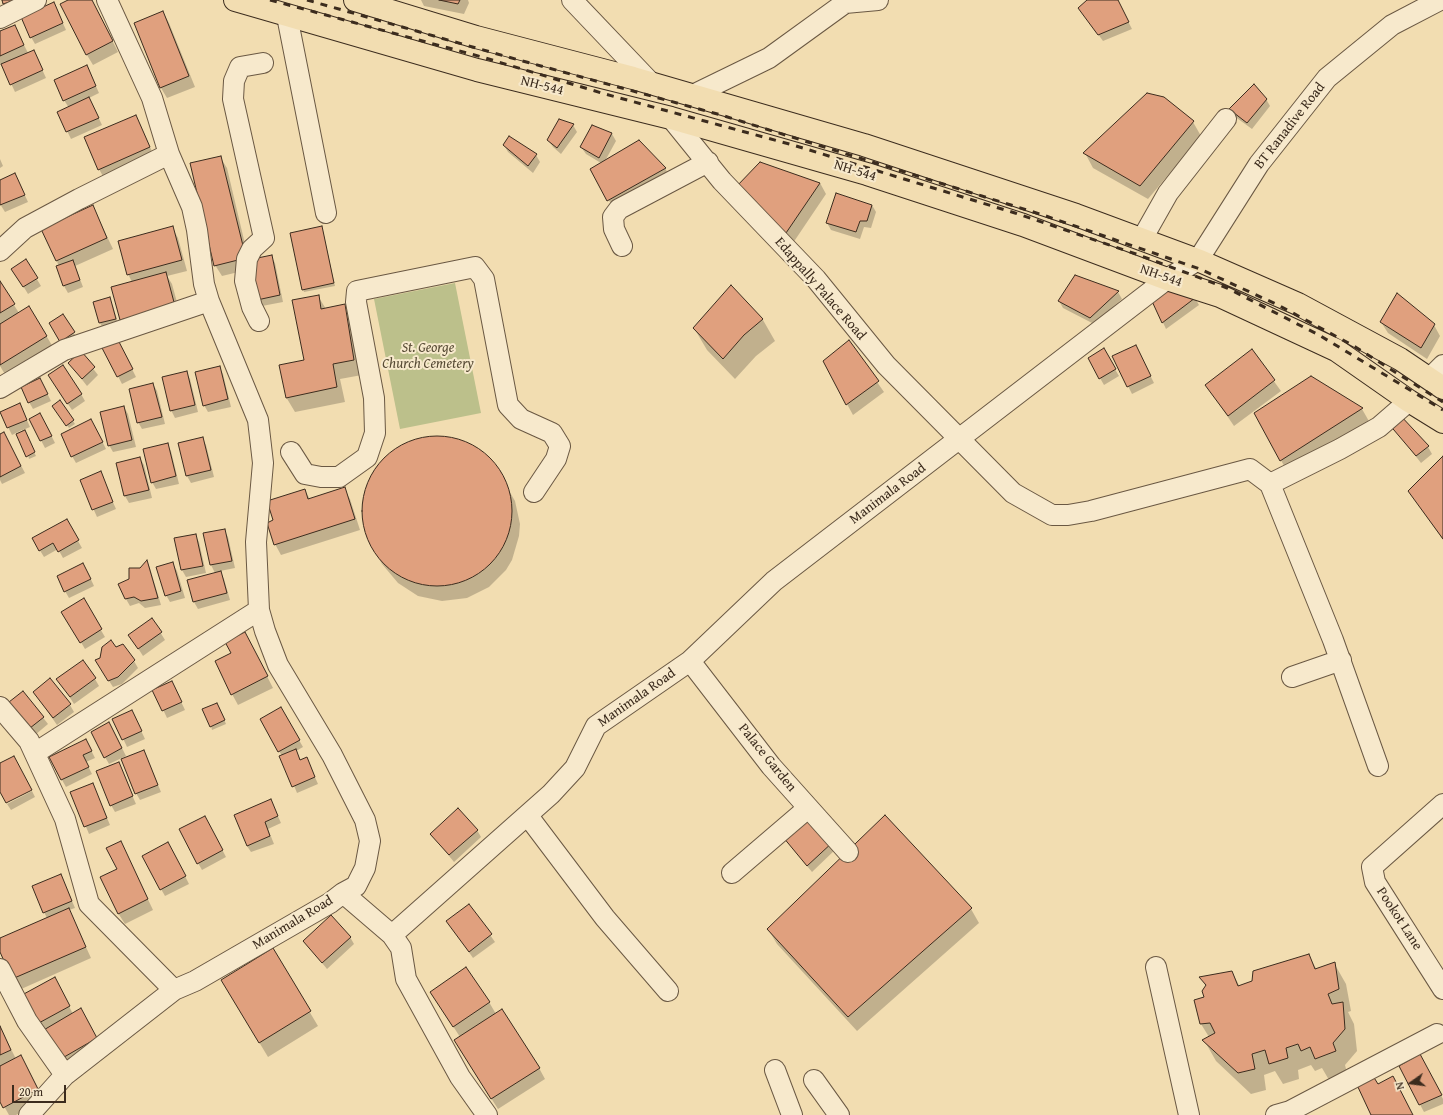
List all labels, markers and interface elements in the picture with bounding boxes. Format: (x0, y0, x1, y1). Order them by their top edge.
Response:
street label: NH-544 (519, 73, 565, 99)
street label: BT Ranadive Road (1251, 79, 1329, 173)
street label: NH-544 (832, 157, 878, 185)
street label: Edappally Palace Road (771, 234, 869, 344)
street label: NH-544 (1138, 261, 1184, 291)
park label: St. George Church Cemetery (382, 340, 474, 372)
street label: Manimala Road (847, 460, 929, 528)
street label: Manimala Road (595, 665, 679, 731)
street label: Palace Garden (734, 720, 800, 796)
street label: Pookot Lane (1372, 884, 1426, 954)
street label: Manimala Road (250, 892, 336, 954)
north arrow (1391, 1063, 1431, 1103)
scale bar (14, 1077, 68, 1103)
text: N (1391, 1080, 1408, 1091)
text: 20 m (19, 1083, 43, 1100)

